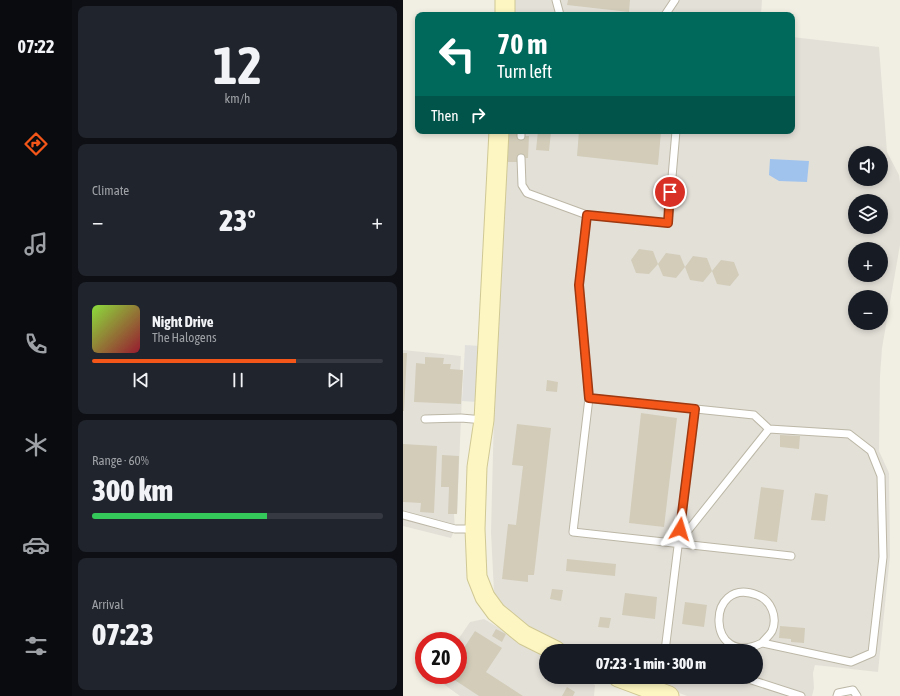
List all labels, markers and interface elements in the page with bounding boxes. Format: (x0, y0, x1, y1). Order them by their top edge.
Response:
icon: left (431, 28, 483, 80)
text: 70 m (497, 28, 547, 60)
text: 12 (213, 35, 262, 95)
text: 07:22 (17, 36, 55, 57)
text: Turn left (497, 61, 552, 82)
text: km/h (225, 91, 250, 106)
icon: right (467, 104, 489, 126)
text: Then (431, 107, 459, 124)
icon: directions (22, 130, 50, 158)
map controls (848, 146, 888, 330)
button: sound (848, 146, 888, 186)
pin (653, 175, 687, 209)
icon: arrive (659, 181, 681, 203)
text: Climate (92, 183, 129, 198)
button: layers (848, 194, 888, 234)
text: 23° (219, 203, 256, 237)
text: − (92, 208, 103, 234)
text: + (372, 208, 383, 234)
icon: music (22, 230, 50, 258)
button: + (848, 242, 888, 282)
button: − (848, 290, 888, 330)
text: Night Drive (152, 313, 214, 330)
icon: phone (22, 330, 50, 358)
text: The Halogens (152, 330, 217, 345)
icon: previous (130, 369, 152, 391)
icon: pause (227, 369, 249, 391)
icon: next (324, 369, 346, 391)
icon: climate (22, 431, 50, 459)
text: Range · 60% (92, 453, 149, 468)
text: 300 km (92, 473, 173, 507)
position arrow (659, 508, 701, 550)
icon: car (22, 531, 50, 559)
text: Arrival (92, 597, 124, 612)
text: 07:23 (92, 617, 154, 651)
icon: filters (22, 632, 50, 660)
speed limit sign: 20 (415, 632, 467, 684)
text: 07:23 · 1 min · 300 m (596, 655, 706, 672)

